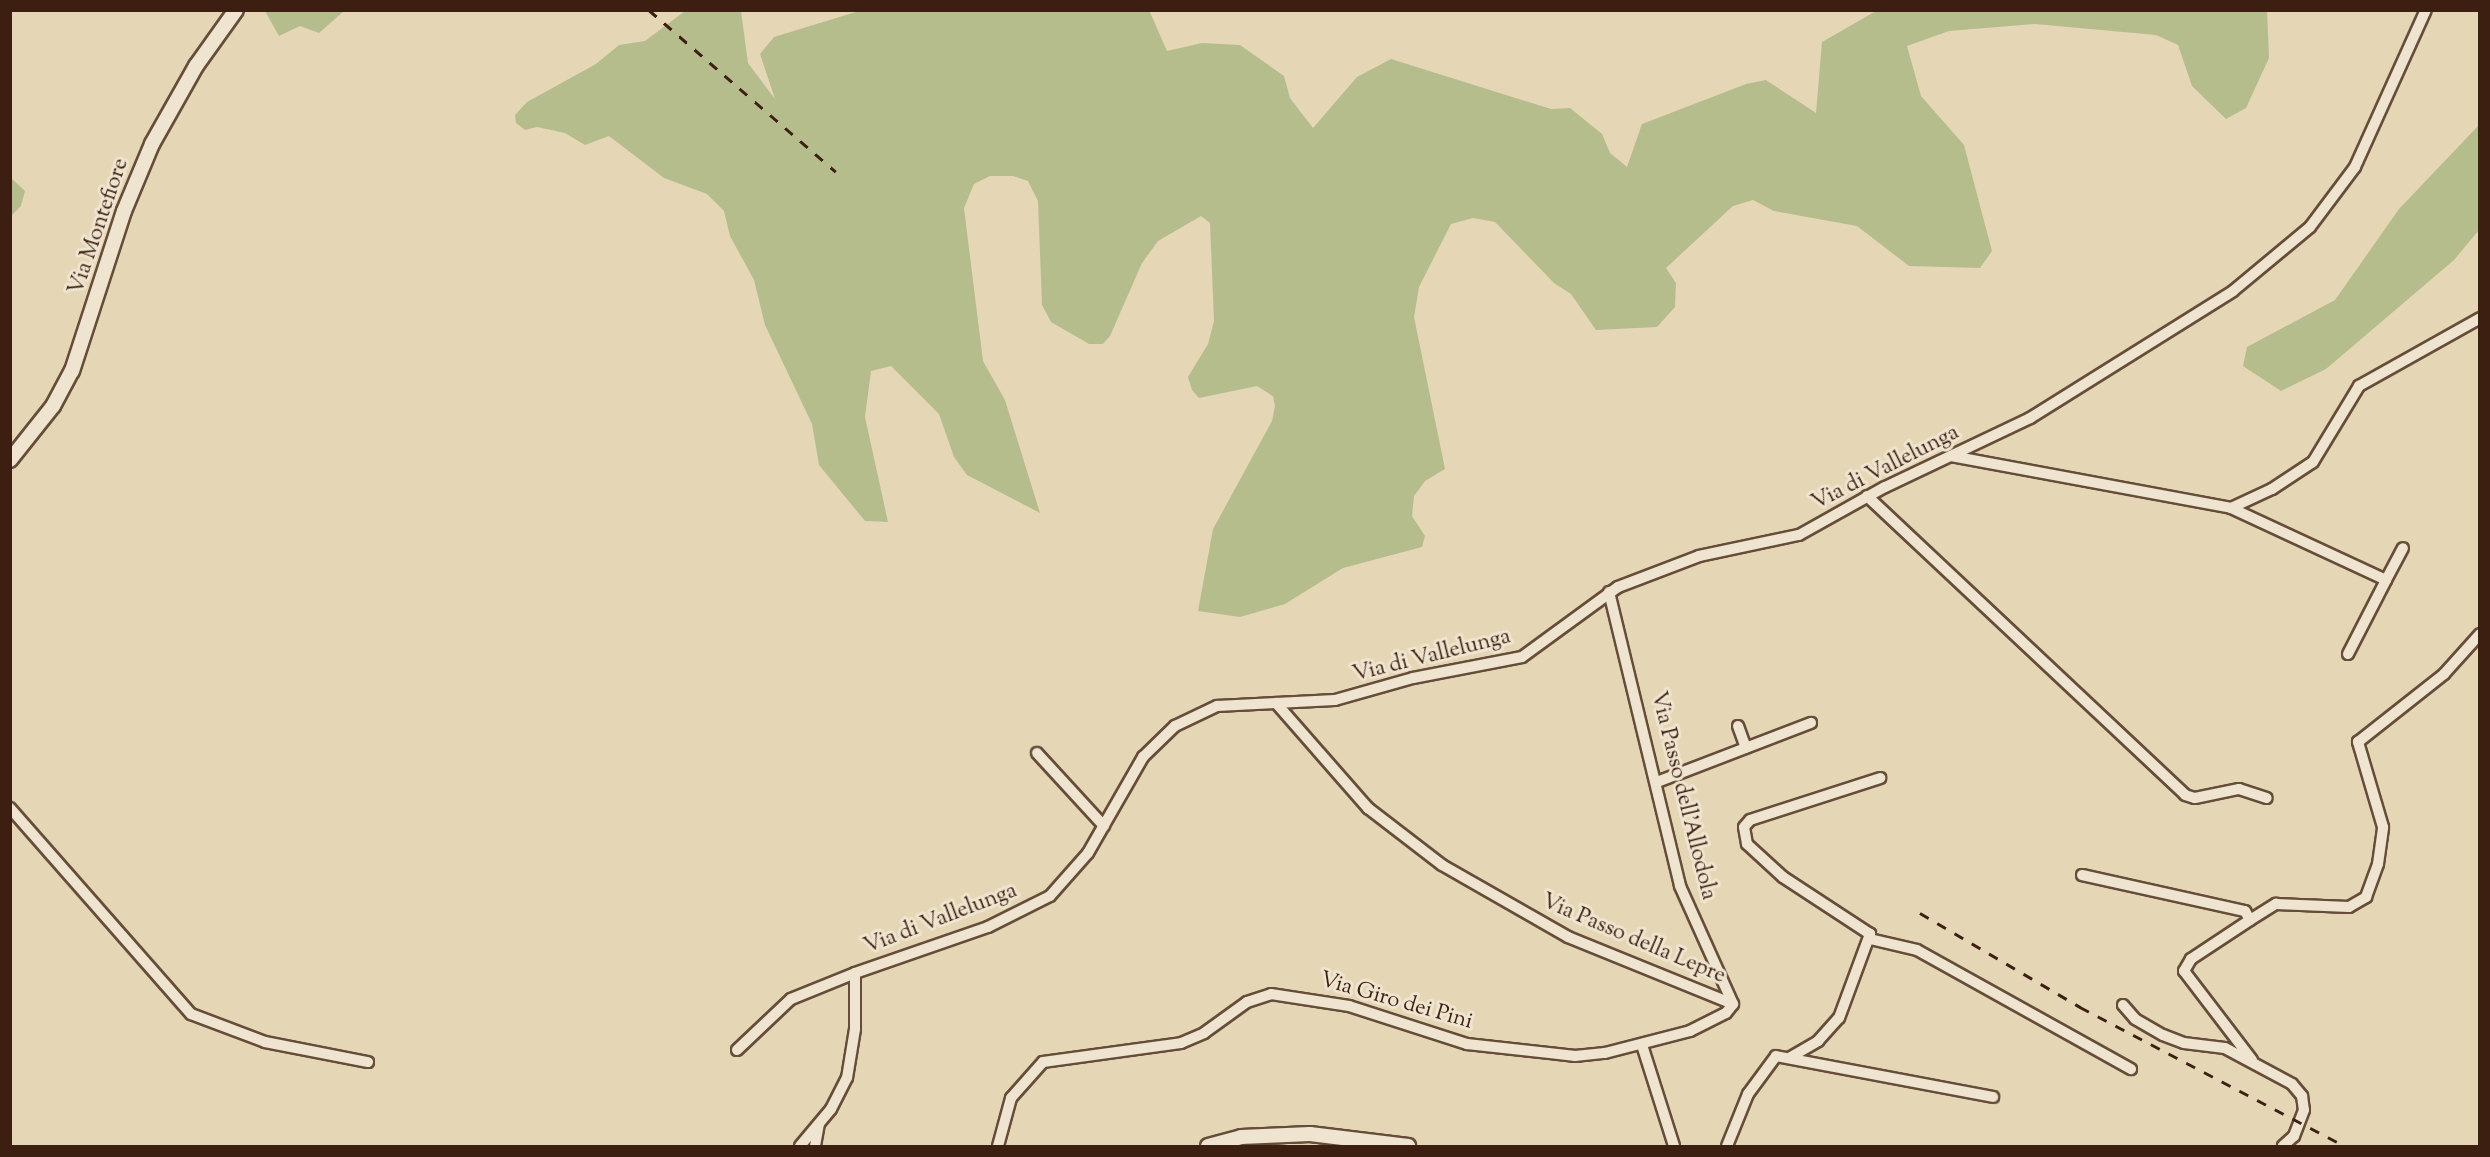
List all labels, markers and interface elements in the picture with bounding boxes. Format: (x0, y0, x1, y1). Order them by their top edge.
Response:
street label: Via Montefiore (64, 155, 136, 299)
street label: Via di Vallelunga (1808, 420, 1964, 518)
street label: Via di Vallelunga (1350, 625, 1514, 689)
street label: Via Passo dell'Allodola (1643, 689, 1721, 903)
street label: Via di Vallelunga (861, 879, 1021, 961)
street label: Via Passo della Lepre (1537, 889, 1729, 991)
street label: Via Giro dei Pini (1317, 968, 1475, 1036)

